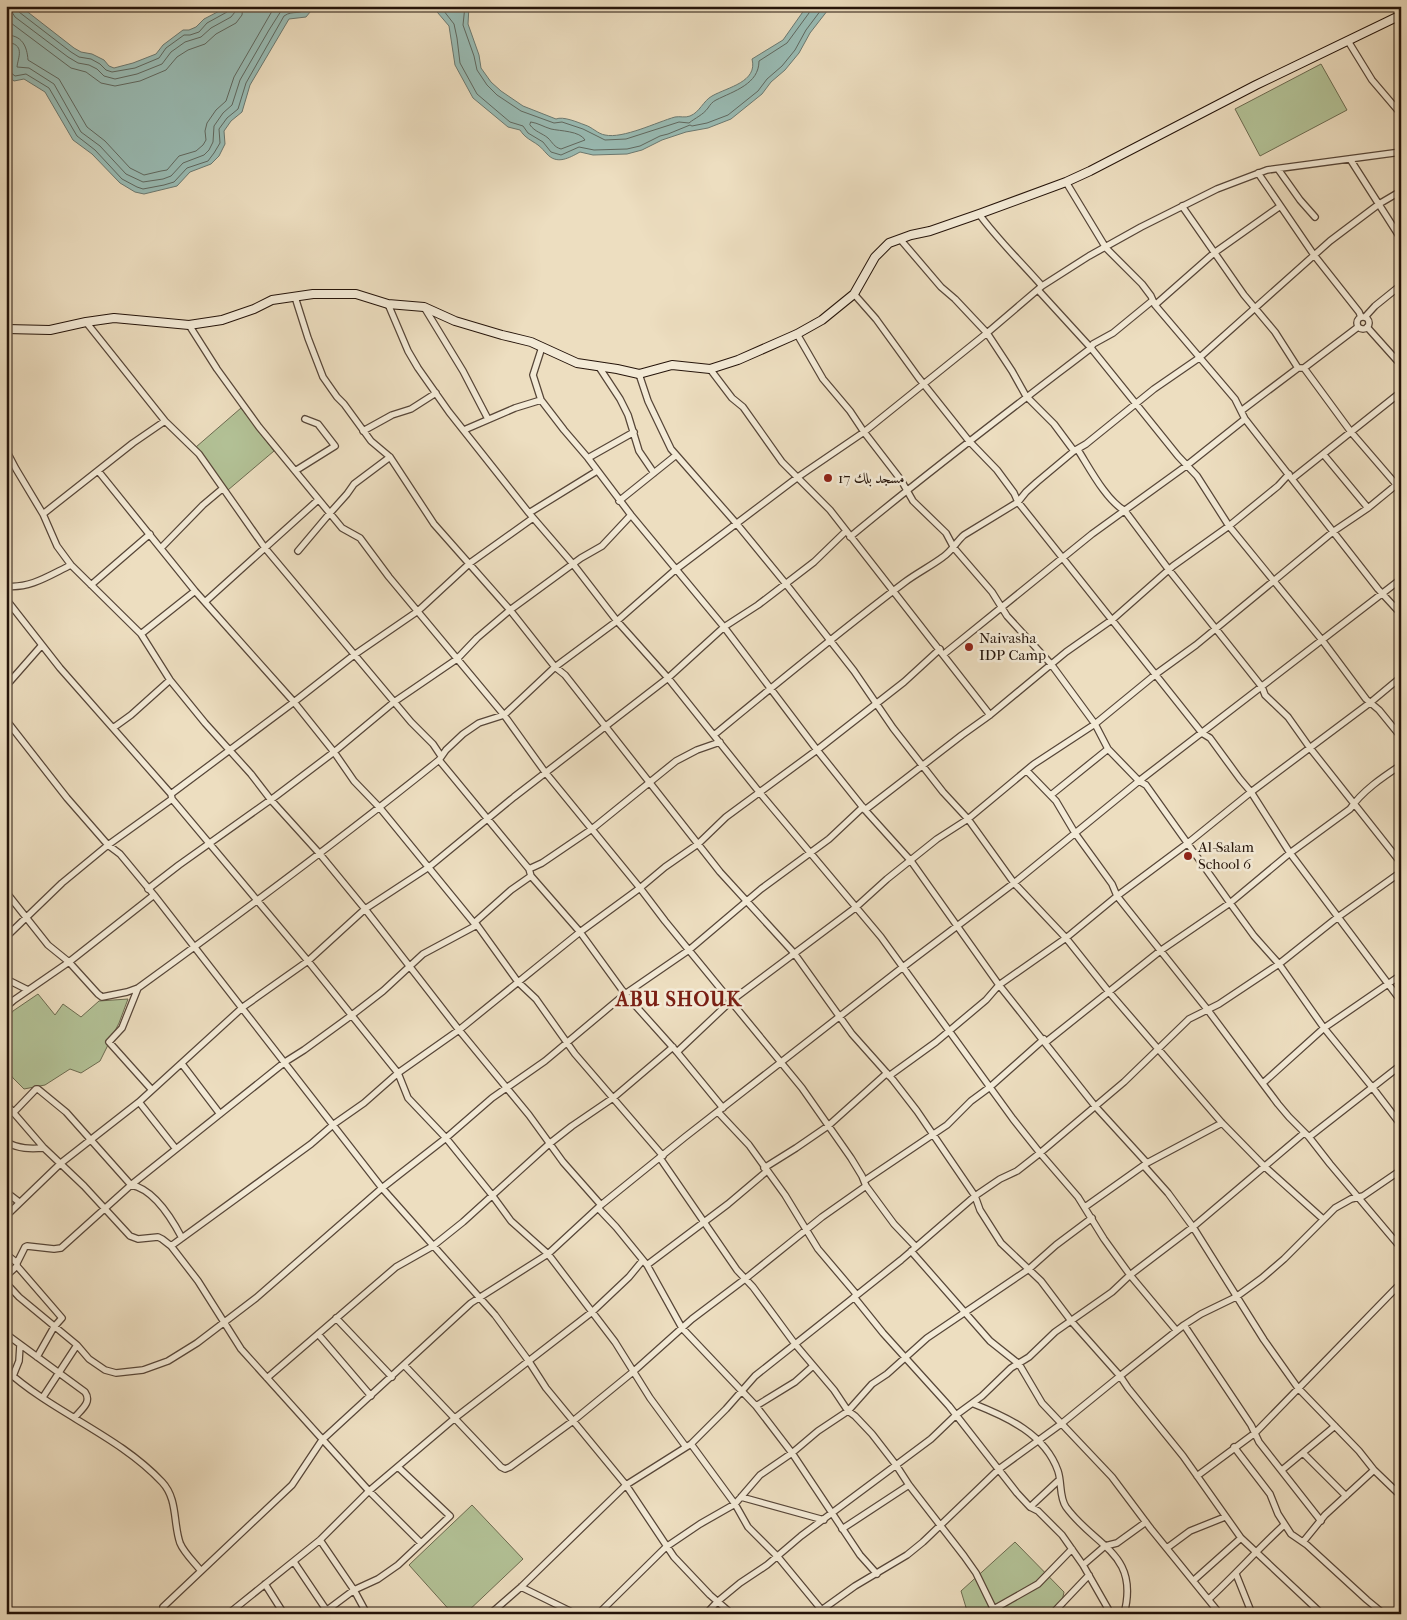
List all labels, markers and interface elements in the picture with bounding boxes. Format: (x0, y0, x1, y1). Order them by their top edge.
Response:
place label: مسجد بلك 17 (838, 469, 905, 487)
marker: مسجد بلك 17 (822, 472, 834, 484)
place label: Naivasha IDP Camp (979, 629, 1046, 664)
marker: Naivasha IDP Camp (963, 641, 975, 653)
place label: Al-Salam School 6 (1197, 838, 1255, 873)
marker: Al-Salam School 6 (1182, 850, 1194, 862)
district label: ABU SHOUK (614, 988, 743, 1011)

